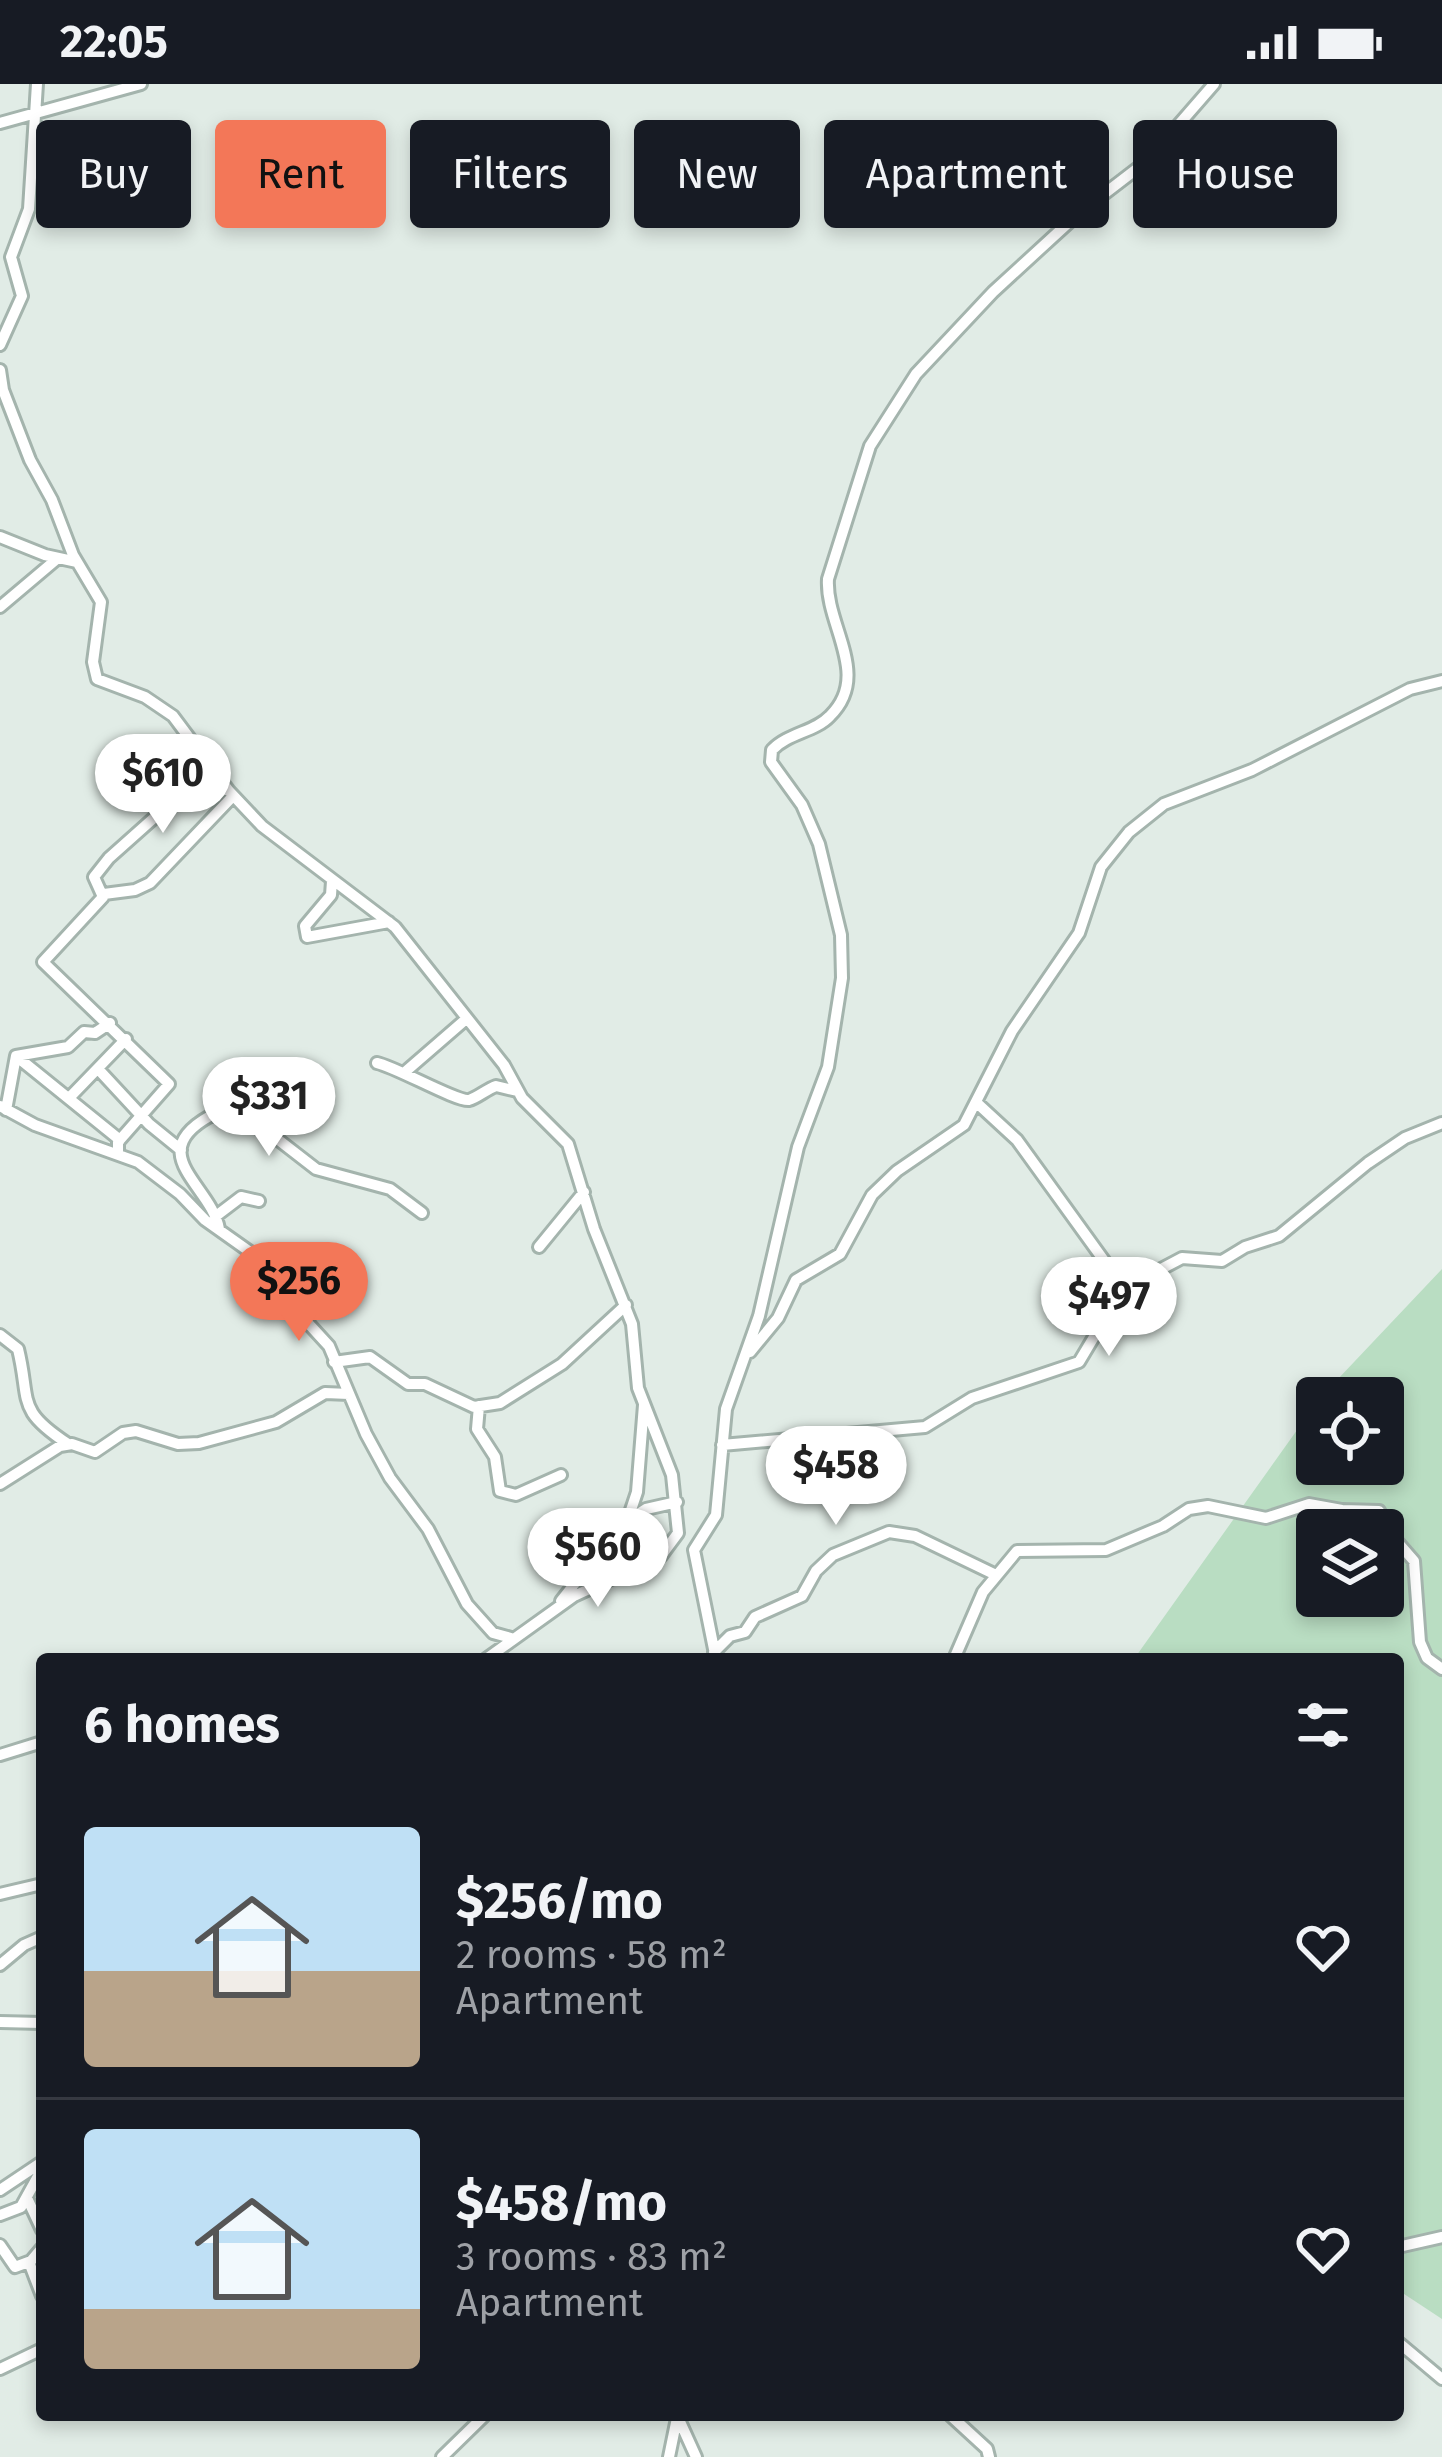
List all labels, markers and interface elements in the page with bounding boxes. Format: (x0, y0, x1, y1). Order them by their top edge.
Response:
text: 22:05 (60, 15, 168, 69)
chip: Buy (36, 120, 191, 228)
chip: Rent (215, 120, 386, 228)
chip: Filters (410, 120, 610, 228)
chip: New (634, 120, 800, 228)
chip: Apartment (824, 120, 1109, 228)
chip: House (1133, 120, 1337, 228)
pin: $610 (92, 734, 234, 836)
text: $610 (122, 750, 204, 796)
pin: $331 (198, 1057, 340, 1159)
text: $331 (229, 1073, 309, 1119)
pin: $256 (228, 1242, 370, 1344)
pin: $497 (1038, 1257, 1180, 1359)
text: $256 (257, 1258, 341, 1304)
text: $497 (1068, 1273, 1150, 1319)
map controls (1296, 1377, 1404, 1617)
button: locate (1296, 1377, 1404, 1485)
pin: $458 (765, 1426, 907, 1528)
text: $458 (793, 1442, 879, 1488)
pin: $560 (527, 1508, 669, 1610)
button: layers (1296, 1509, 1404, 1617)
text: $560 (554, 1524, 642, 1570)
icon: filters (1290, 1692, 1356, 1758)
text: 6 homes (84, 1694, 280, 1756)
text: $256/mo (456, 1870, 663, 1932)
icon: home (180, 1875, 324, 2019)
icon: heart (1290, 1914, 1356, 1980)
text: 2 rooms · 58 m² (456, 1932, 727, 1978)
text: Apartment (456, 1978, 643, 2024)
text: $458/mo (456, 2172, 667, 2234)
icon: home (180, 2177, 324, 2321)
icon: heart (1290, 2216, 1356, 2282)
text: 3 rooms · 83 m² (456, 2234, 727, 2280)
text: Apartment (456, 2280, 643, 2326)

